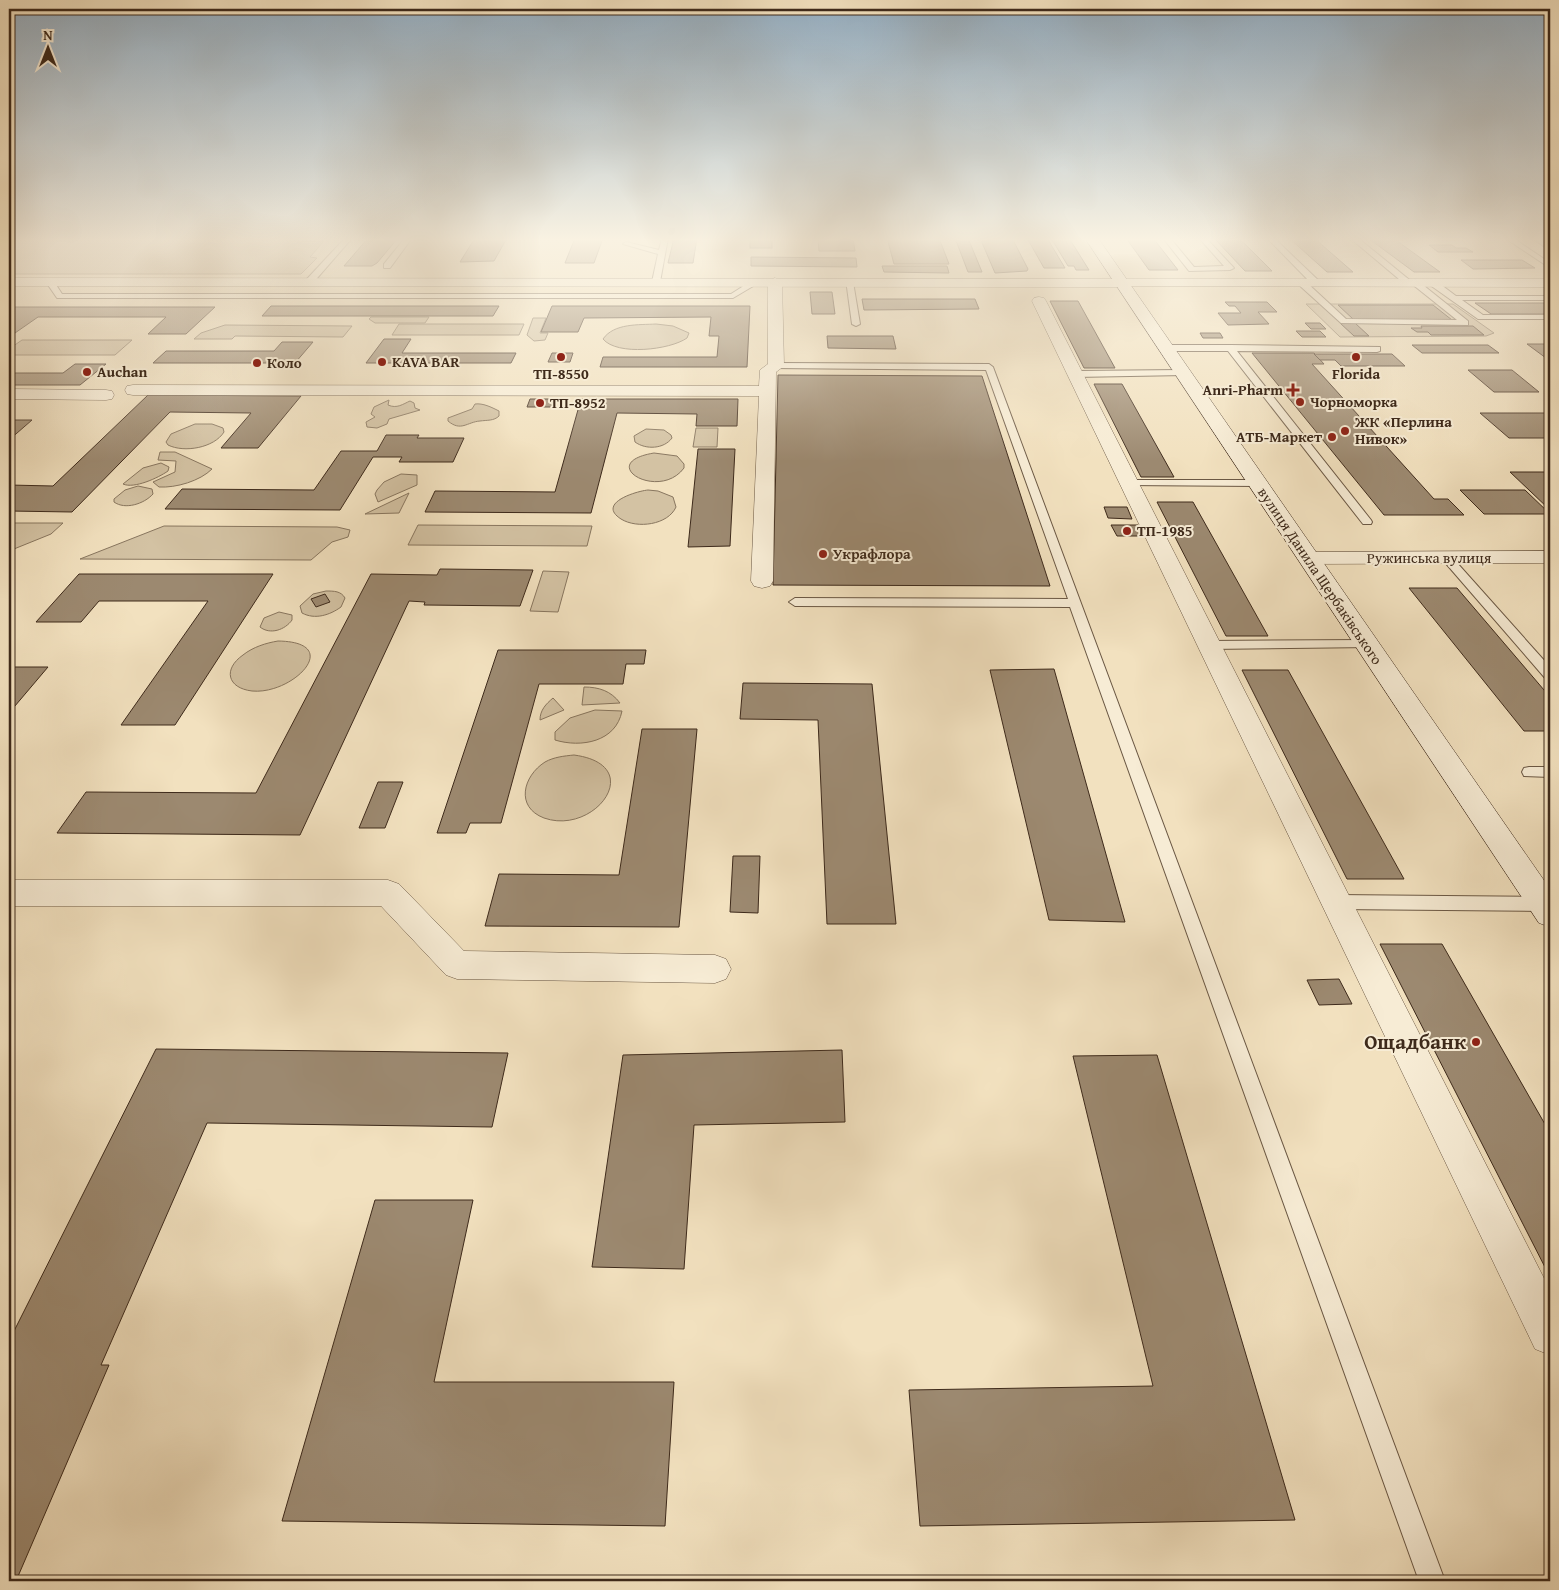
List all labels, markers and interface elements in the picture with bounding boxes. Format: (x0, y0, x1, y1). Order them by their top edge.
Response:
north arrow (22, 22, 72, 72)
text: N (43, 25, 53, 45)
place label: KAVA BAR (392, 351, 460, 372)
marker: ТП-8550 (555, 351, 567, 363)
marker: Florida (1350, 351, 1362, 363)
place label: Коло (267, 352, 302, 373)
marker: KAVA BAR (376, 356, 388, 368)
marker: Коло (251, 357, 263, 369)
place label: Auchan (97, 361, 147, 382)
place label: ТП-8550 (533, 363, 589, 384)
place label: Florida (1332, 363, 1380, 384)
marker: Auchan (81, 366, 93, 378)
place label: Anri-Pharm (1203, 379, 1283, 400)
marker: Anri-Pharm (1287, 384, 1299, 396)
place label: Чорноморка (1310, 391, 1398, 412)
place label: ТП-8952 (550, 392, 605, 413)
marker: Чорноморка (1294, 396, 1306, 408)
marker: ТП-8952 (534, 397, 546, 409)
place label: ЖК «Перлина Нивок» (1354, 411, 1452, 449)
marker: ЖК «Перлина Нивок» (1339, 425, 1351, 437)
place label: АТБ-Маркет (1236, 426, 1323, 447)
marker: АТБ-Маркет (1326, 431, 1338, 443)
street label: вулиця Данила Щербаківського (1253, 483, 1388, 669)
place label: ТП-1985 (1137, 520, 1192, 541)
marker: ТП-1985 (1121, 525, 1133, 537)
place label: Украфлора (833, 543, 911, 564)
street label: Ружинська вулиця (1367, 547, 1492, 568)
marker: Украфлора (817, 548, 829, 560)
place label: Ощадбанк (1364, 1026, 1467, 1057)
marker: Ощадбанк (1470, 1036, 1482, 1048)

